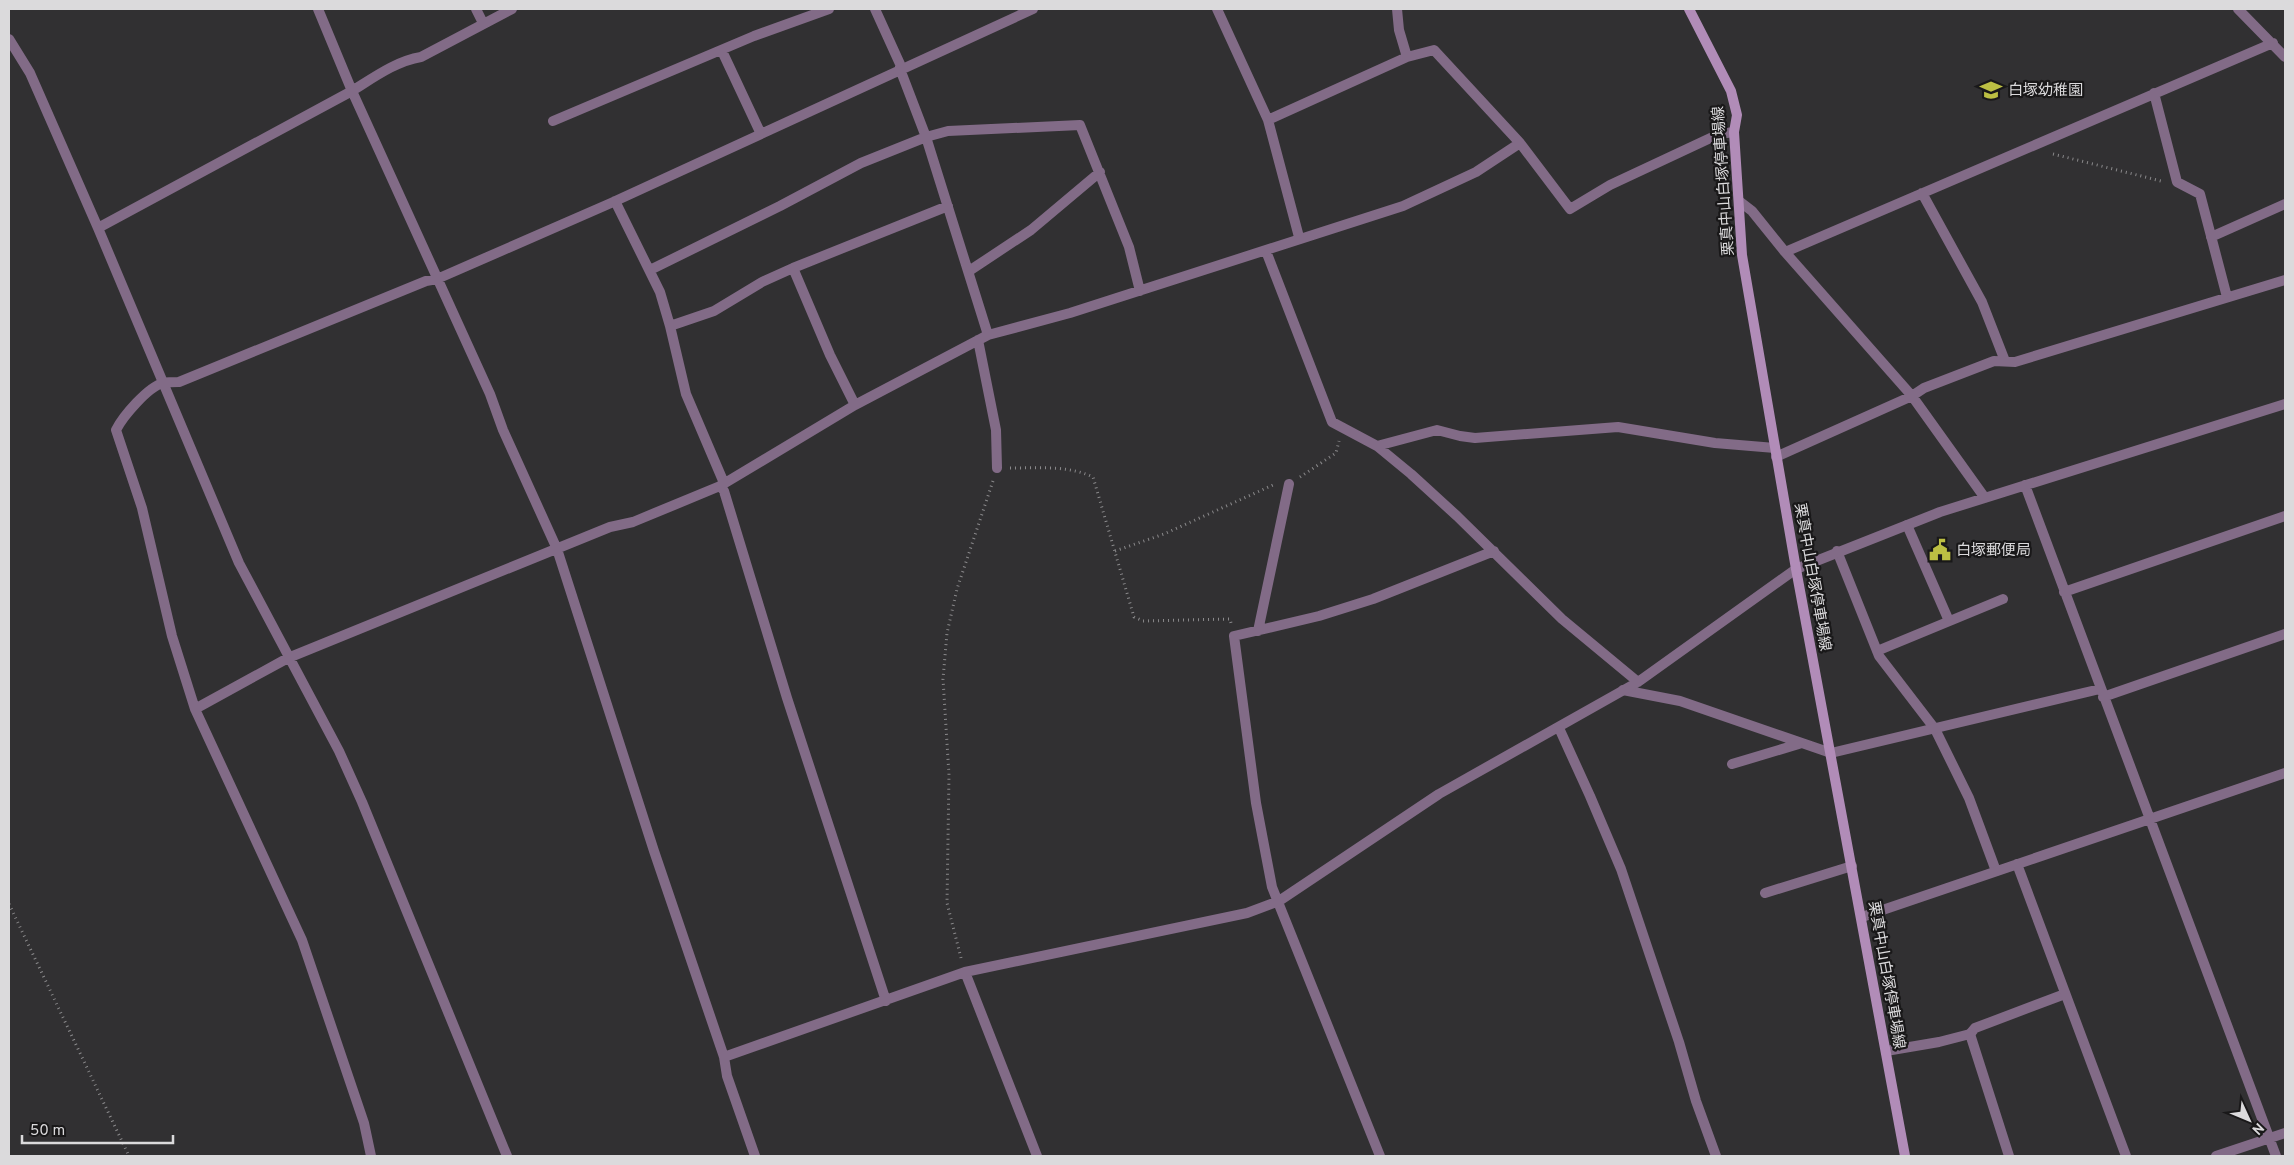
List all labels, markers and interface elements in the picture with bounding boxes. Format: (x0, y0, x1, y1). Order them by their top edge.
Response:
school or university icon: 白塚幼稚園 (1978, 77, 2004, 103)
place label: 白塚幼稚園 (2008, 82, 2083, 101)
street label: 栗真中山白塚停車場線 (1710, 105, 1739, 256)
street label: 栗真中山白塚停車場線 (1789, 502, 1834, 653)
public building icon: 白塚郵便局 (1927, 537, 1953, 563)
place label: 白塚郵便局 (1956, 542, 2031, 561)
street label: 栗真中山白塚停車場線 (1863, 900, 1908, 1051)
north arrow (2224, 1095, 2274, 1145)
scale bar (22, 1112, 174, 1144)
text: N (2248, 1118, 2267, 1138)
text: 50 m (30, 1122, 65, 1141)

